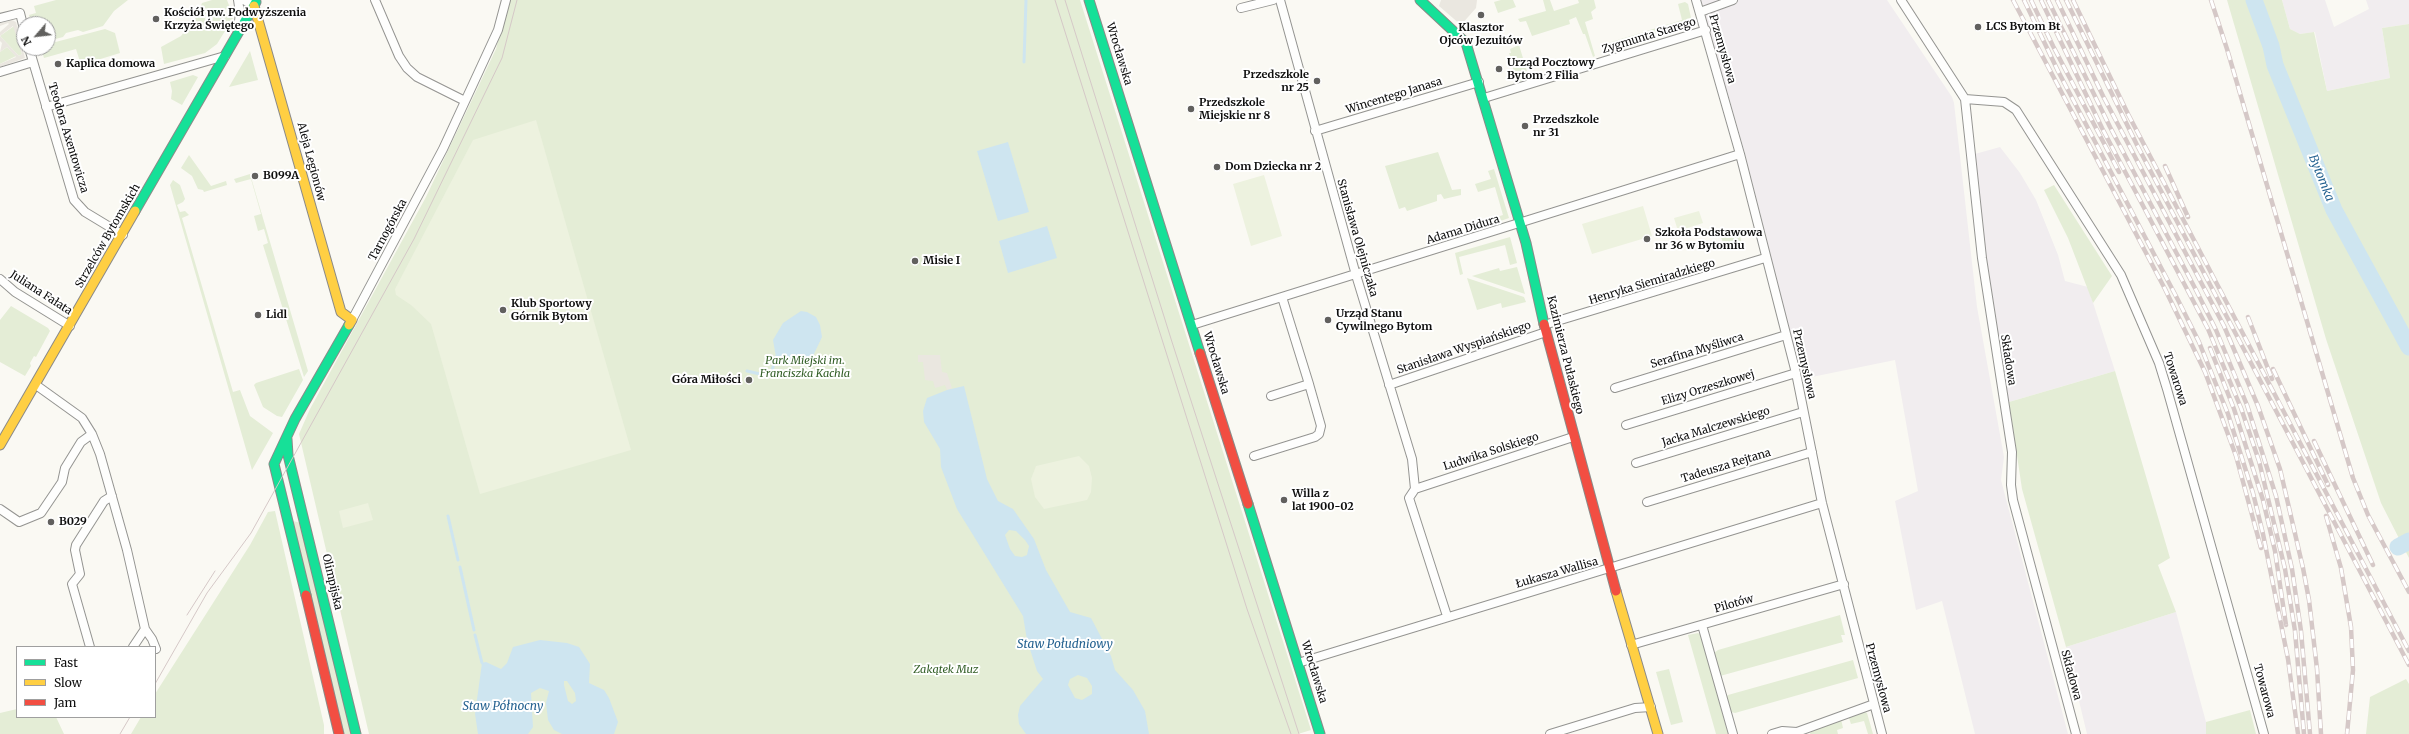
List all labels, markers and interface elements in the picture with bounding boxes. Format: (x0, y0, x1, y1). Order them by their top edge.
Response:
place label: Kościół pw. Podwyższenia Krzyża Świętego (164, 6, 306, 32)
marker: Klasztor Ojców Jezuitów (1476, 10, 1486, 20)
street label: Przemysłowa (1706, 13, 1738, 85)
marker: Kościół pw. Podwyższenia Krzyża Świętego (151, 14, 161, 24)
street label: Zygmunta Starego (1600, 15, 1698, 57)
north arrow (16, 16, 56, 56)
place label: LCS Bytom Bt (1986, 20, 2060, 34)
street label: Wrocławska (1103, 21, 1135, 87)
place label: Klasztor Ojców Jezuitów (1440, 21, 1522, 47)
marker: LCS Bytom Bt (1973, 22, 1983, 32)
text: N (18, 34, 35, 48)
place label: Urząd Pocztowy Bytom 2 Filia (1507, 56, 1595, 82)
place label: Kaplica domowa (66, 57, 155, 71)
marker: Kaplica domowa (53, 59, 63, 69)
marker: Urząd Pocztowy Bytom 2 Filia (1494, 64, 1504, 74)
place label: Przedszkole nr 25 (1243, 68, 1309, 94)
street label: Wincentego Janasa (1344, 75, 1444, 117)
marker: Przedszkole nr 25 (1312, 76, 1322, 86)
street label: Teodora Axentowicza (45, 81, 91, 195)
place label: Przedszkole Miejskie nr 8 (1199, 96, 1270, 122)
marker: Przedszkole Miejskie nr 8 (1186, 104, 1196, 114)
place label: Przedszkole nr 31 (1533, 113, 1599, 139)
street label: Aleja Legionów (294, 121, 328, 203)
marker: Przedszkole nr 31 (1520, 121, 1530, 131)
water label: Bytomka (2305, 152, 2337, 204)
place label: Dom Dziecka nr 2 (1225, 160, 1321, 174)
marker: Dom Dziecka nr 2 (1212, 162, 1222, 172)
place label: B099A (263, 169, 299, 183)
marker: B099A (250, 171, 260, 181)
street label: Stanisława Olejniczaka (1334, 178, 1380, 298)
street label: Strzelców Bytomskich (73, 182, 143, 290)
street label: Tarnogórska (366, 197, 410, 263)
street label: Adama Didura (1425, 213, 1501, 247)
place label: Szkoła Podstawowa nr 36 w Bytomiu (1655, 226, 1762, 252)
marker: Szkoła Podstawowa nr 36 w Bytomiu (1642, 234, 1652, 244)
place label: Misie I (923, 254, 960, 268)
marker: Misie I (910, 256, 920, 266)
street label: Henryka Siemiradzkiego (1587, 257, 1717, 307)
street label: Juliana Fałata (7, 268, 75, 318)
street label: Kazimierza Pułaskiego (1544, 294, 1586, 416)
place label: Klub Sportowy Górnik Bytom (511, 297, 592, 323)
marker: Klub Sportowy Górnik Bytom (498, 305, 508, 315)
place label: Urząd Stanu Cywilnego Bytom (1336, 307, 1432, 333)
place label: Lidl (266, 308, 287, 322)
marker: Lidl (253, 310, 263, 320)
marker: Urząd Stanu Cywilnego Bytom (1323, 315, 1333, 325)
street label: Stanisława Wyspiańskiego (1395, 319, 1533, 377)
street label: Przemysłowa (1790, 328, 1818, 400)
street label: Wrocławska (1200, 330, 1232, 396)
street label: Serafina Myśliwca (1649, 331, 1745, 371)
street label: Składowa (1997, 334, 2019, 386)
street label: Towarowa (2160, 351, 2190, 407)
park label: Park Miejski im. Franciszka Kachla (760, 354, 850, 380)
street label: Elizy Orzeszkowej (1660, 368, 1756, 408)
place label: Góra Miłości (672, 373, 741, 387)
marker: Góra Miłości (744, 375, 754, 385)
street label: Jacka Malczewskiego (1660, 404, 1772, 450)
street label: Ludwika Solskiego (1442, 430, 1540, 474)
street label: Tadeusza Rejtana (1680, 446, 1772, 486)
place label: Willa z lat 1900-02 (1292, 487, 1354, 513)
marker: Willa z lat 1900-02 (1279, 495, 1289, 505)
place label: B029 (59, 515, 87, 529)
marker: B029 (46, 517, 56, 527)
street label: Olimpijska (319, 553, 345, 611)
street label: Łukasza Wallisa (1514, 555, 1600, 591)
street label: Pilotów (1713, 592, 1755, 616)
water label: Staw Południowy (1017, 638, 1113, 652)
street label: Wrocławska (1298, 639, 1330, 705)
street label: Przemysłowa (1862, 642, 1894, 714)
legend (16, 646, 156, 718)
street label: Składowa (2058, 648, 2084, 702)
text: Fast (54, 655, 78, 670)
park label: Zakątek Muz (914, 663, 978, 677)
street label: Towarowa (2251, 663, 2277, 719)
text: Slow (54, 675, 82, 690)
text: Jam (54, 695, 76, 710)
water label: Staw Północny (463, 700, 543, 714)

